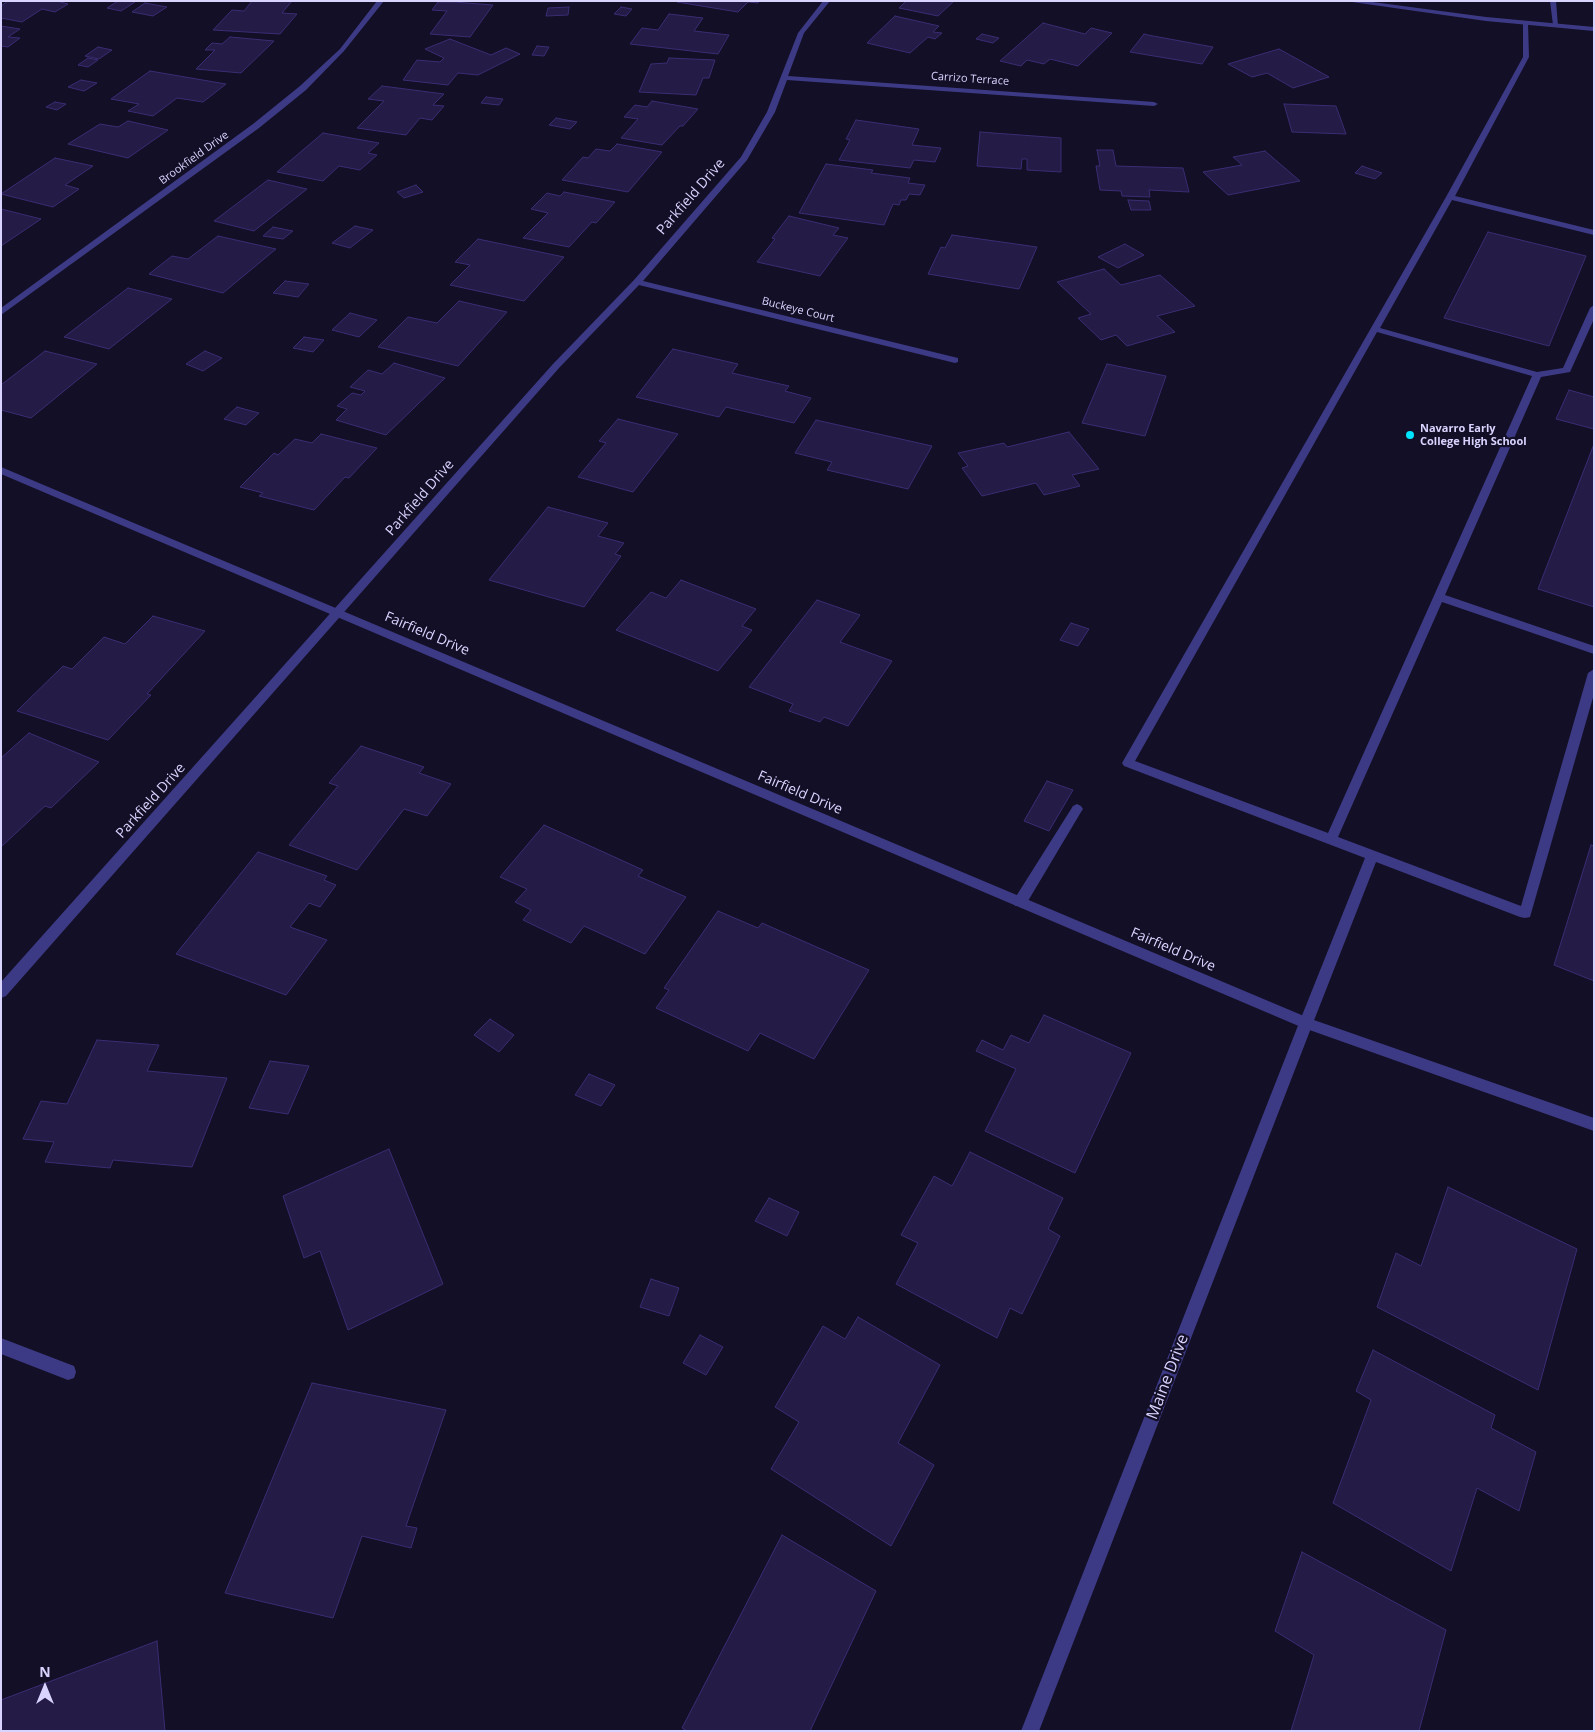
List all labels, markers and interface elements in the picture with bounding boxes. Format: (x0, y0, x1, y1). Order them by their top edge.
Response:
street label: Carrizo Terrace (931, 70, 1009, 88)
street label: Brookfield Drive (157, 128, 231, 188)
street label: Parkfield Drive (653, 155, 729, 239)
street label: Buckeye Court (760, 295, 836, 325)
place label: Navarro Early College High School (1420, 422, 1527, 448)
marker: Navarro Early College High School (1404, 429, 1416, 441)
street label: Parkfield Drive (382, 456, 458, 540)
street label: Fairfield Drive (382, 609, 472, 659)
street label: Parkfield Drive (113, 760, 189, 842)
street label: Fairfield Drive (755, 768, 845, 818)
street label: Fairfield Drive (1128, 925, 1218, 975)
street label: Maine Drive (1143, 1332, 1193, 1422)
north arrow (20, 1662, 70, 1712)
text: N (39, 1662, 51, 1681)

